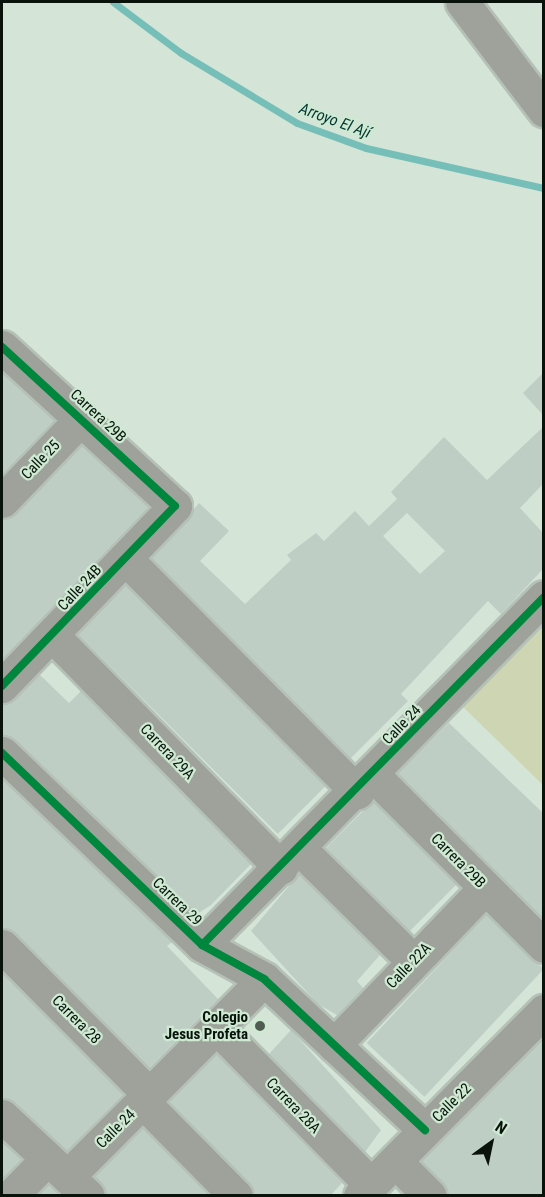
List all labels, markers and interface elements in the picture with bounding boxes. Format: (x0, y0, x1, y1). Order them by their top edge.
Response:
water label: Arroyo El Ají (297, 99, 373, 143)
street label: Carrera 29B (66, 386, 130, 446)
street label: Calle 25 (18, 437, 64, 483)
street label: Calle 24B (54, 561, 106, 615)
street label: Calle 24 (379, 702, 425, 748)
street label: Carrera 29A (136, 721, 198, 783)
street label: Carrera 29B (427, 830, 489, 892)
street label: Carrera 29 (149, 874, 205, 930)
street label: Calle 22A (383, 939, 435, 993)
street label: Carrera 28 (48, 992, 104, 1048)
place label: Colegio Jesus Profeta (165, 1008, 248, 1043)
marker: Colegio Jesus Profeta (253, 1019, 267, 1033)
street label: Carrera 28A (262, 1075, 324, 1137)
street label: Calle 22 (429, 1080, 475, 1126)
street label: Calle 24 (93, 1106, 139, 1152)
north arrow (461, 1113, 521, 1173)
text: N (492, 1117, 510, 1138)

